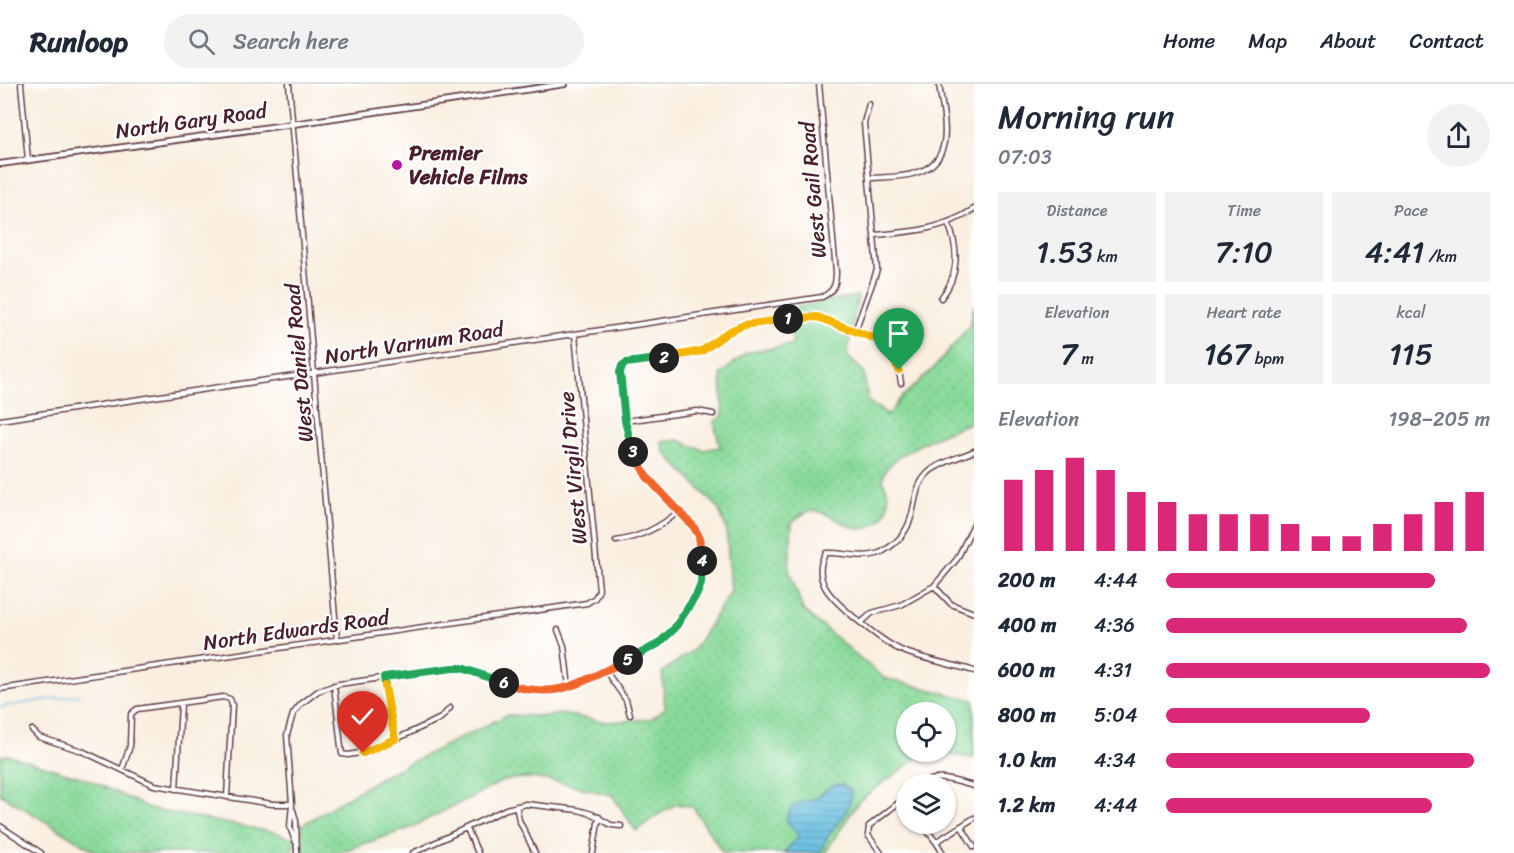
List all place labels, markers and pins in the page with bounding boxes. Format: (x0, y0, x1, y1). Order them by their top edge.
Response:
place label: Premier Vehicle Films (409, 134, 528, 196)
marker: Premier Vehicle Films (390, 158, 404, 172)
pin: 1 (773, 304, 803, 334)
pin (873, 308, 924, 370)
pin: 2 (649, 343, 679, 373)
pin: 3 (618, 437, 648, 467)
pin: 4 (687, 546, 717, 576)
pin: 5 (613, 645, 643, 675)
pin: 6 (489, 668, 519, 698)
pin (337, 691, 388, 753)

